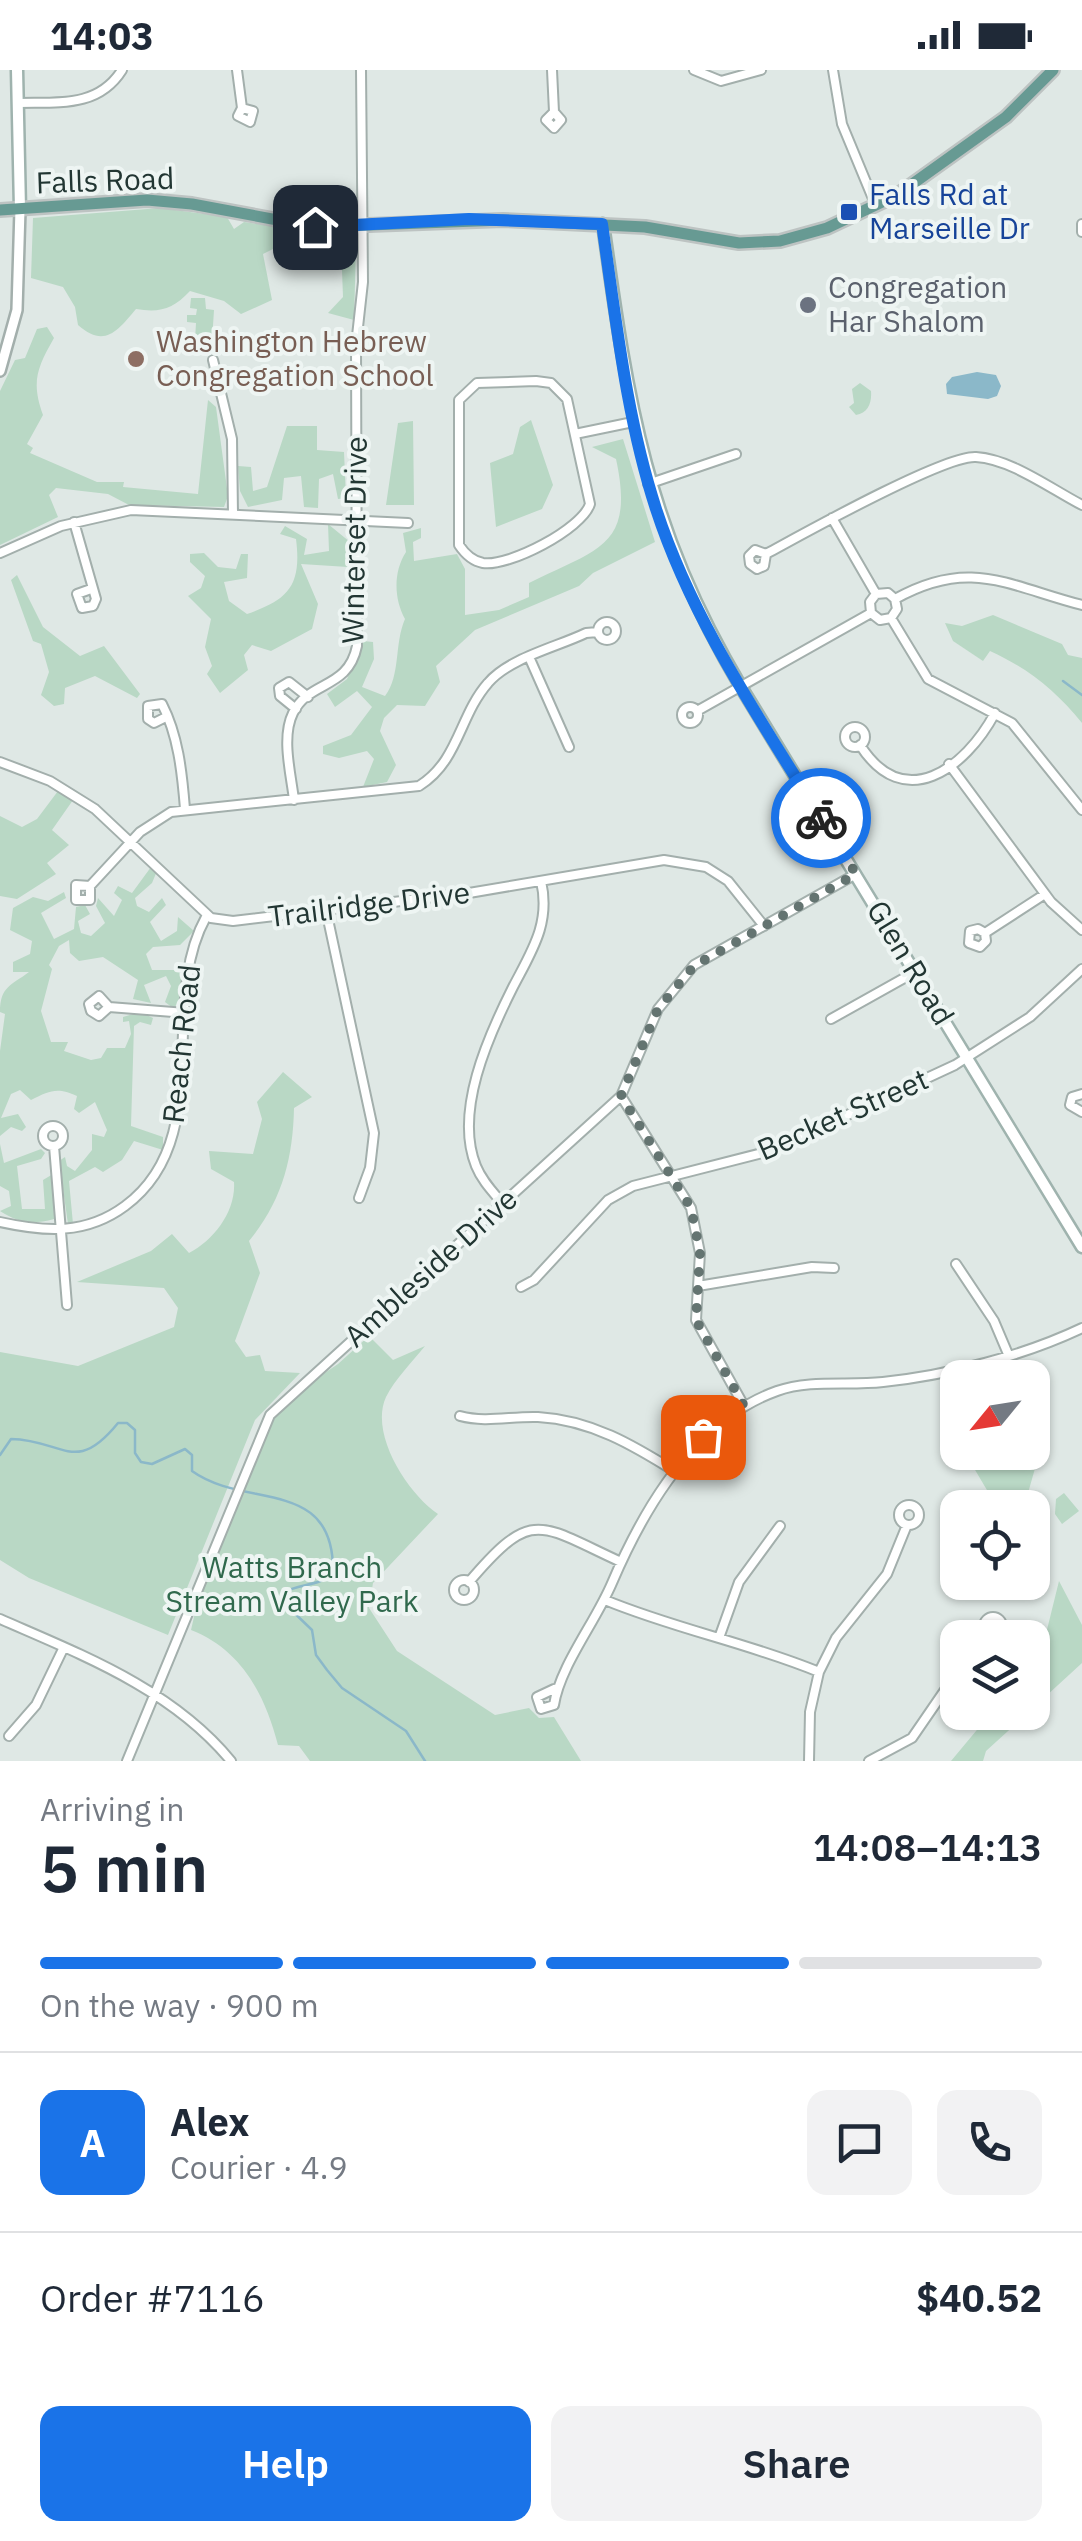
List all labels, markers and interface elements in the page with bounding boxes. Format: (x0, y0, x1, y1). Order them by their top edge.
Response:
text: 14:03 (50, 11, 154, 60)
street label: Falls Road (35, 158, 175, 201)
place label: Falls Rd at Marseille Dr (869, 174, 1030, 247)
pin (273, 185, 358, 270)
icon: home (288, 200, 343, 255)
marker: Falls Rd at Marseille Dr (838, 201, 860, 223)
place label: Congregation Har Shalom (828, 267, 1007, 340)
marker: Congregation Har Shalom (797, 294, 819, 316)
place label: Washington Hebrew Congregation School (156, 321, 434, 394)
marker: Washington Hebrew Congregation School (125, 348, 147, 370)
street label: Winterset Drive (332, 436, 375, 644)
courier (771, 768, 871, 868)
icon: bike (794, 791, 849, 846)
street label: Trailridge Drive (266, 872, 472, 935)
street label: Glen Road (859, 893, 964, 1032)
street label: Reach Road (153, 963, 208, 1125)
street label: Becket Street (751, 1059, 934, 1169)
street label: Ambleside Drive (335, 1179, 525, 1355)
north arrow (940, 1360, 1050, 1470)
map controls (940, 1360, 1050, 1730)
pin (661, 1395, 746, 1480)
icon: bag (676, 1410, 731, 1465)
button: locate (940, 1490, 1050, 1600)
park label: Watts Branch Stream Valley Park (165, 1547, 419, 1620)
button: layers (940, 1620, 1050, 1730)
text: Arriving in (40, 1788, 185, 1830)
text: 14:08–14:13 (813, 1822, 1042, 1871)
text: 5 min (40, 1825, 208, 1910)
text: On the way · 900 m (40, 1984, 319, 2026)
button: chat (807, 2090, 912, 2195)
button: phone (937, 2090, 1042, 2195)
text: Alex (170, 2097, 250, 2146)
text: A (79, 2118, 106, 2167)
text: Courier · 4.9 (170, 2146, 348, 2188)
text: Order #7116 (40, 2273, 265, 2322)
text: $40.52 (916, 2273, 1042, 2322)
button: Help (40, 2406, 531, 2521)
button: Share (551, 2406, 1042, 2521)

